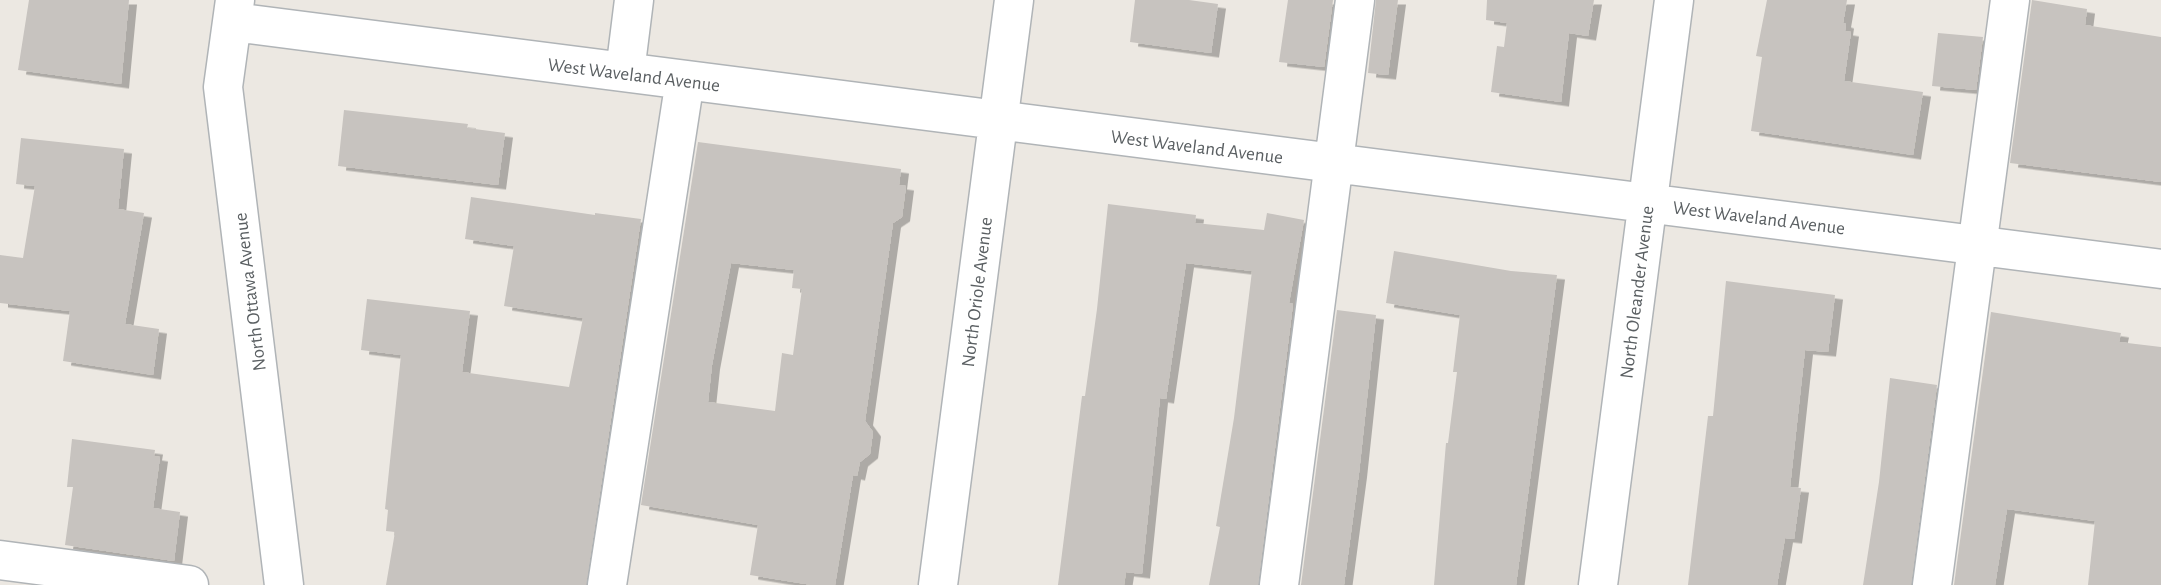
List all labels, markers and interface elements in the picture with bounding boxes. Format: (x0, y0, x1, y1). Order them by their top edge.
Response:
street label: West Waveland Avenue (547, 55, 721, 95)
street label: West Waveland Avenue (1110, 127, 1284, 167)
street label: West Waveland Avenue (1672, 198, 1846, 238)
street label: North Oleander Avenue (1617, 205, 1658, 380)
street label: North Ottawa Avenue (231, 212, 270, 372)
street label: North Oriole Avenue (959, 216, 996, 368)

